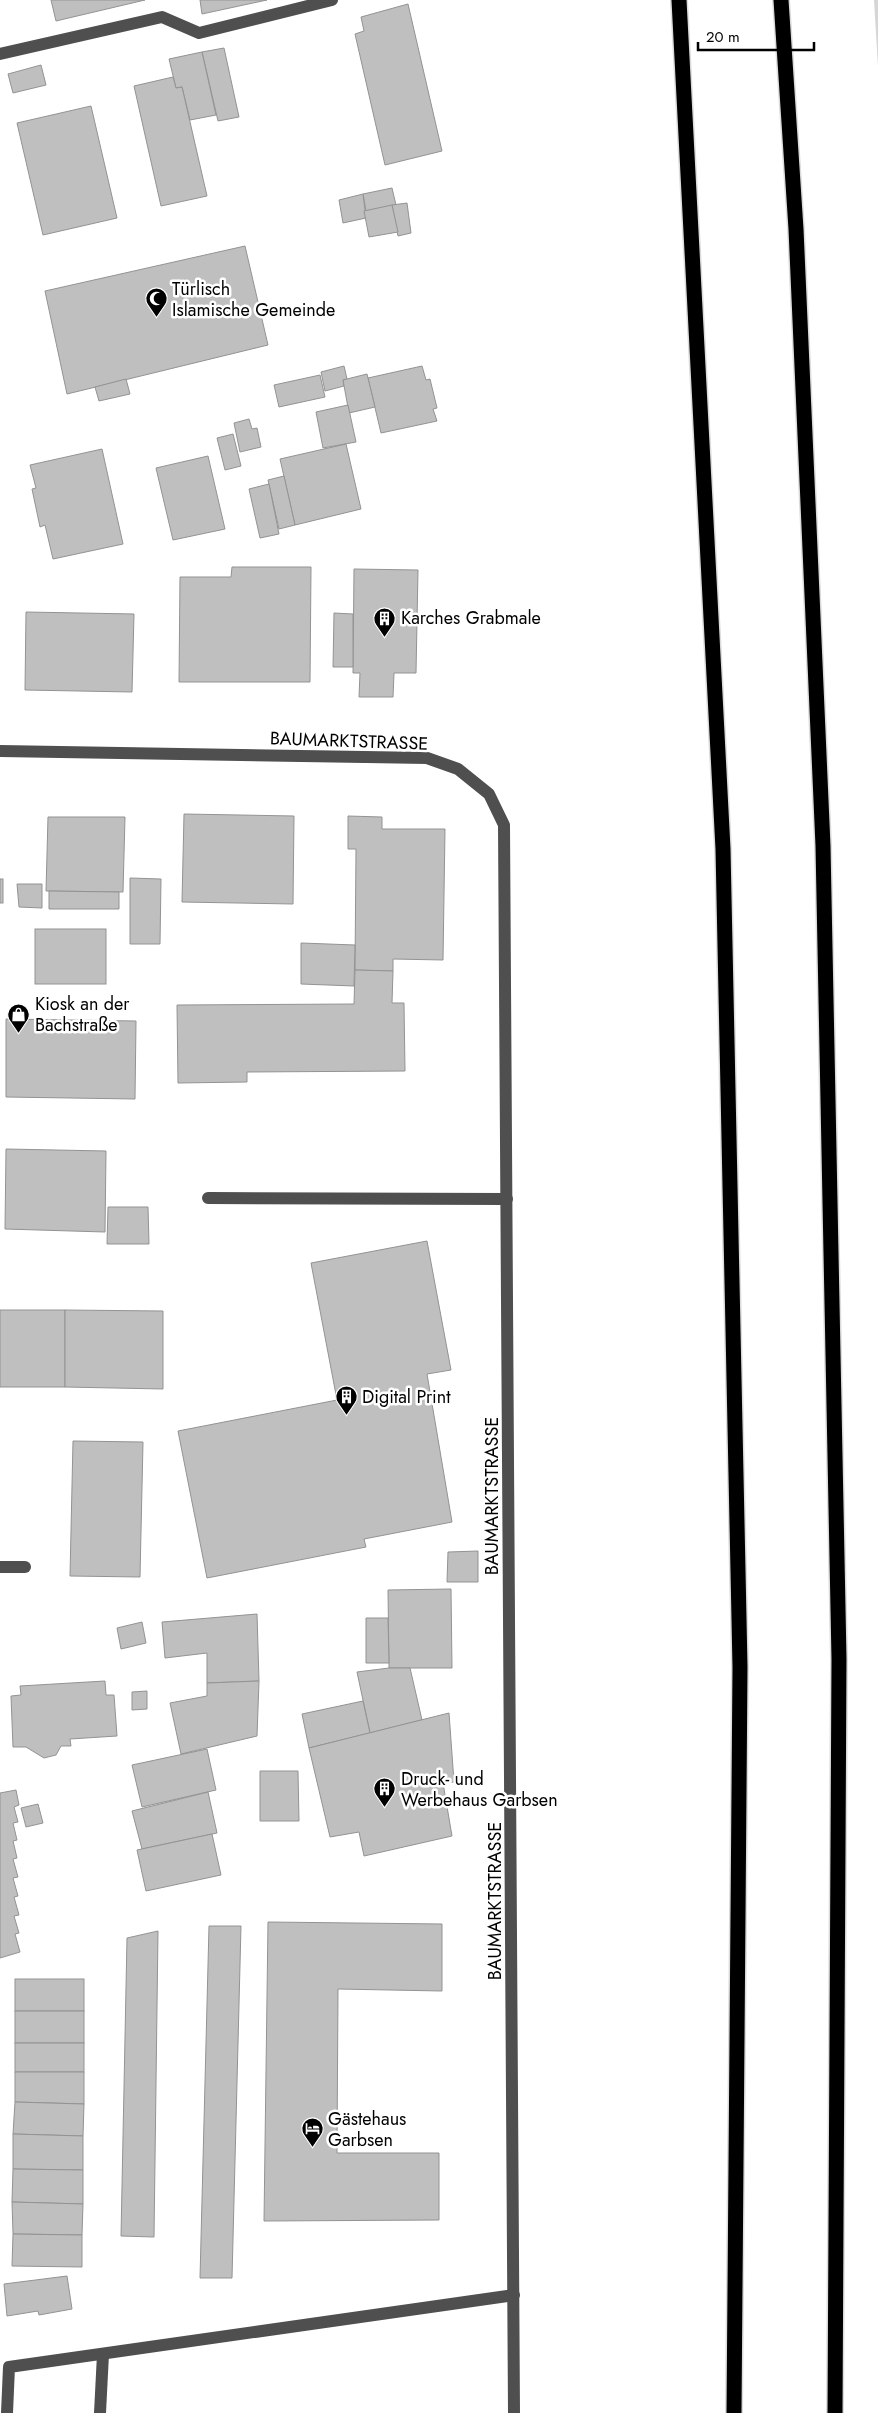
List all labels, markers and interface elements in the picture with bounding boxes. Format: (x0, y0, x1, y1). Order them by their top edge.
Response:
scale bar (698, 20, 814, 52)
text: 20 m (706, 26, 740, 48)
place label: Türlisch Islamische Gemeinde (172, 276, 335, 323)
mosque icon: Türlisch Islamische Gemeinde (144, 287, 168, 318)
place label: Karches Grabmale (401, 605, 541, 631)
building icon: Karches Grabmale (373, 606, 397, 637)
street label: BAUMARKTSTRASSE (269, 725, 429, 757)
place label: Kiosk an der Bachstraße (35, 991, 130, 1038)
shop icon: Kiosk an der Bachstraße (7, 1002, 31, 1033)
place label: Digital Print (362, 1384, 451, 1410)
building icon: Digital Print (334, 1385, 358, 1416)
street label: BAUMARKTSTRASSE (479, 1417, 505, 1575)
place label: Druck- und Werbehaus Garbsen (401, 1766, 558, 1813)
building icon: Druck- und Werbehaus Garbsen (373, 1777, 397, 1808)
street label: BAUMARKTSTRASSE (482, 1822, 508, 1980)
place label: Gästehaus Garbsen (328, 2106, 406, 2153)
hotel icon: Gästehaus Garbsen (300, 2117, 324, 2148)

